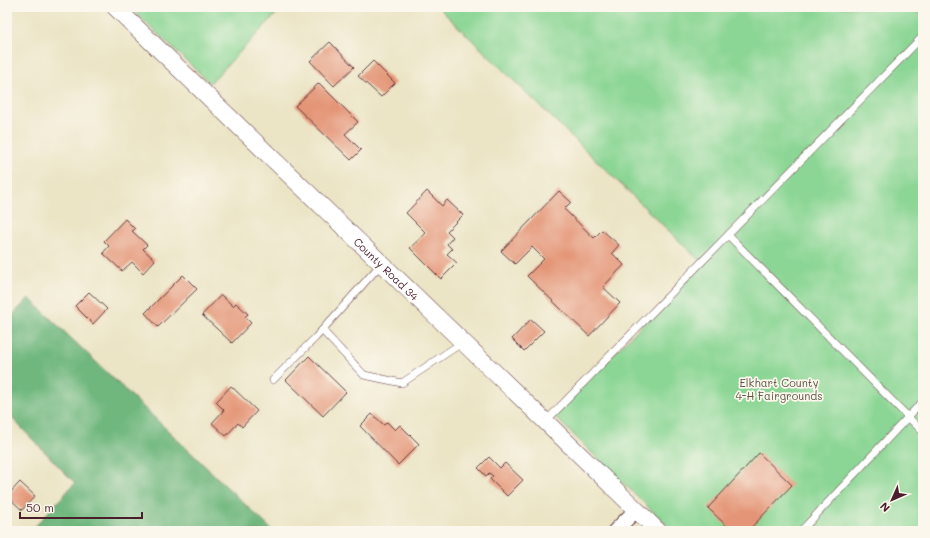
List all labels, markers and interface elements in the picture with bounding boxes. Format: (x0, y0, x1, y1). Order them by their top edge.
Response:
street label: County Road 34 (351, 234, 423, 304)
park label: Elkhart County 4-H Fairgrounds (735, 375, 823, 403)
north arrow (872, 480, 912, 520)
scale bar (20, 494, 142, 520)
text: 50 m (26, 499, 54, 515)
text: N (876, 499, 893, 516)

